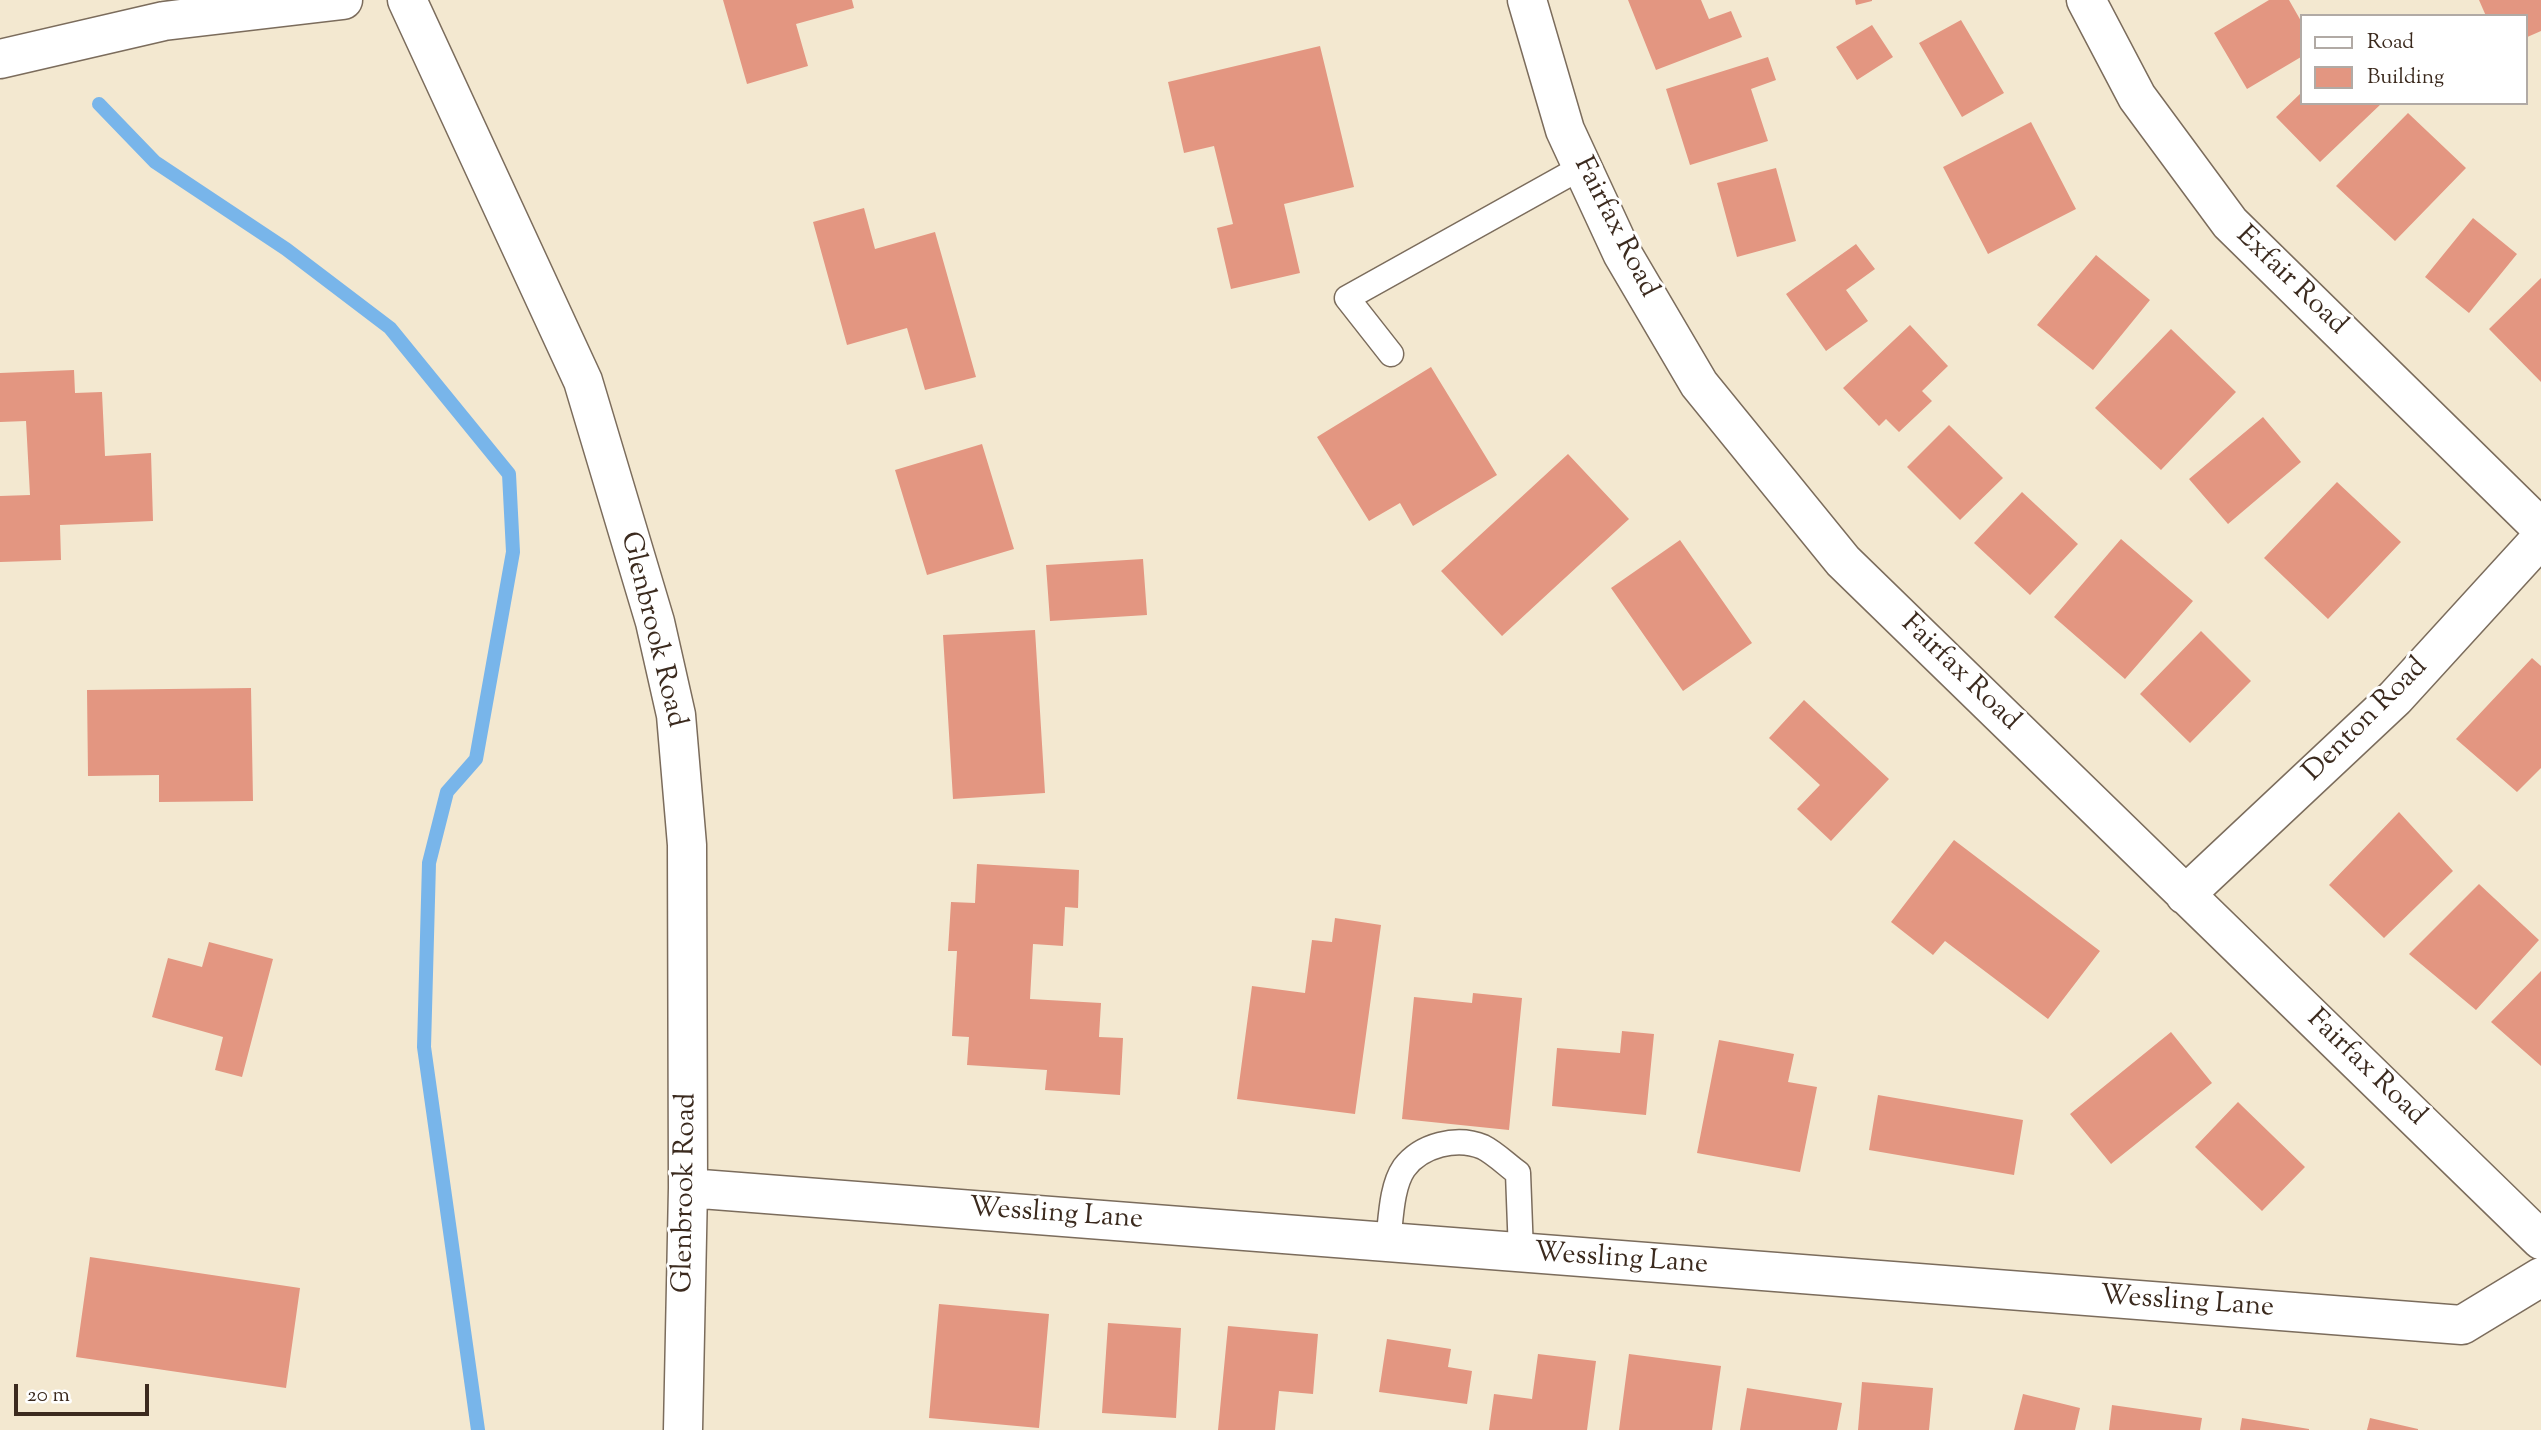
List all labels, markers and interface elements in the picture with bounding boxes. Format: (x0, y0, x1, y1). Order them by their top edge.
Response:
legend (2300, 14, 2527, 105)
text: Road (2367, 28, 2414, 58)
text: Building (2367, 63, 2444, 93)
street label: Fairfax Road (1564, 152, 1664, 304)
street label: Exfair Road (2227, 221, 2353, 343)
street label: Glenbrook Road (610, 529, 692, 731)
street label: Fairfax Road (1892, 609, 2026, 739)
street label: Denton Road (2298, 652, 2436, 790)
street label: Fairfax Road (2298, 1004, 2432, 1134)
street label: Glenbrook Road (668, 1093, 706, 1293)
street label: Wessling Lane (968, 1193, 1144, 1239)
street label: Wessling Lane (1533, 1238, 1709, 1284)
street label: Wessling Lane (2099, 1281, 2275, 1327)
scale bar (18, 1370, 152, 1414)
text: 20 m (27, 1381, 70, 1411)

